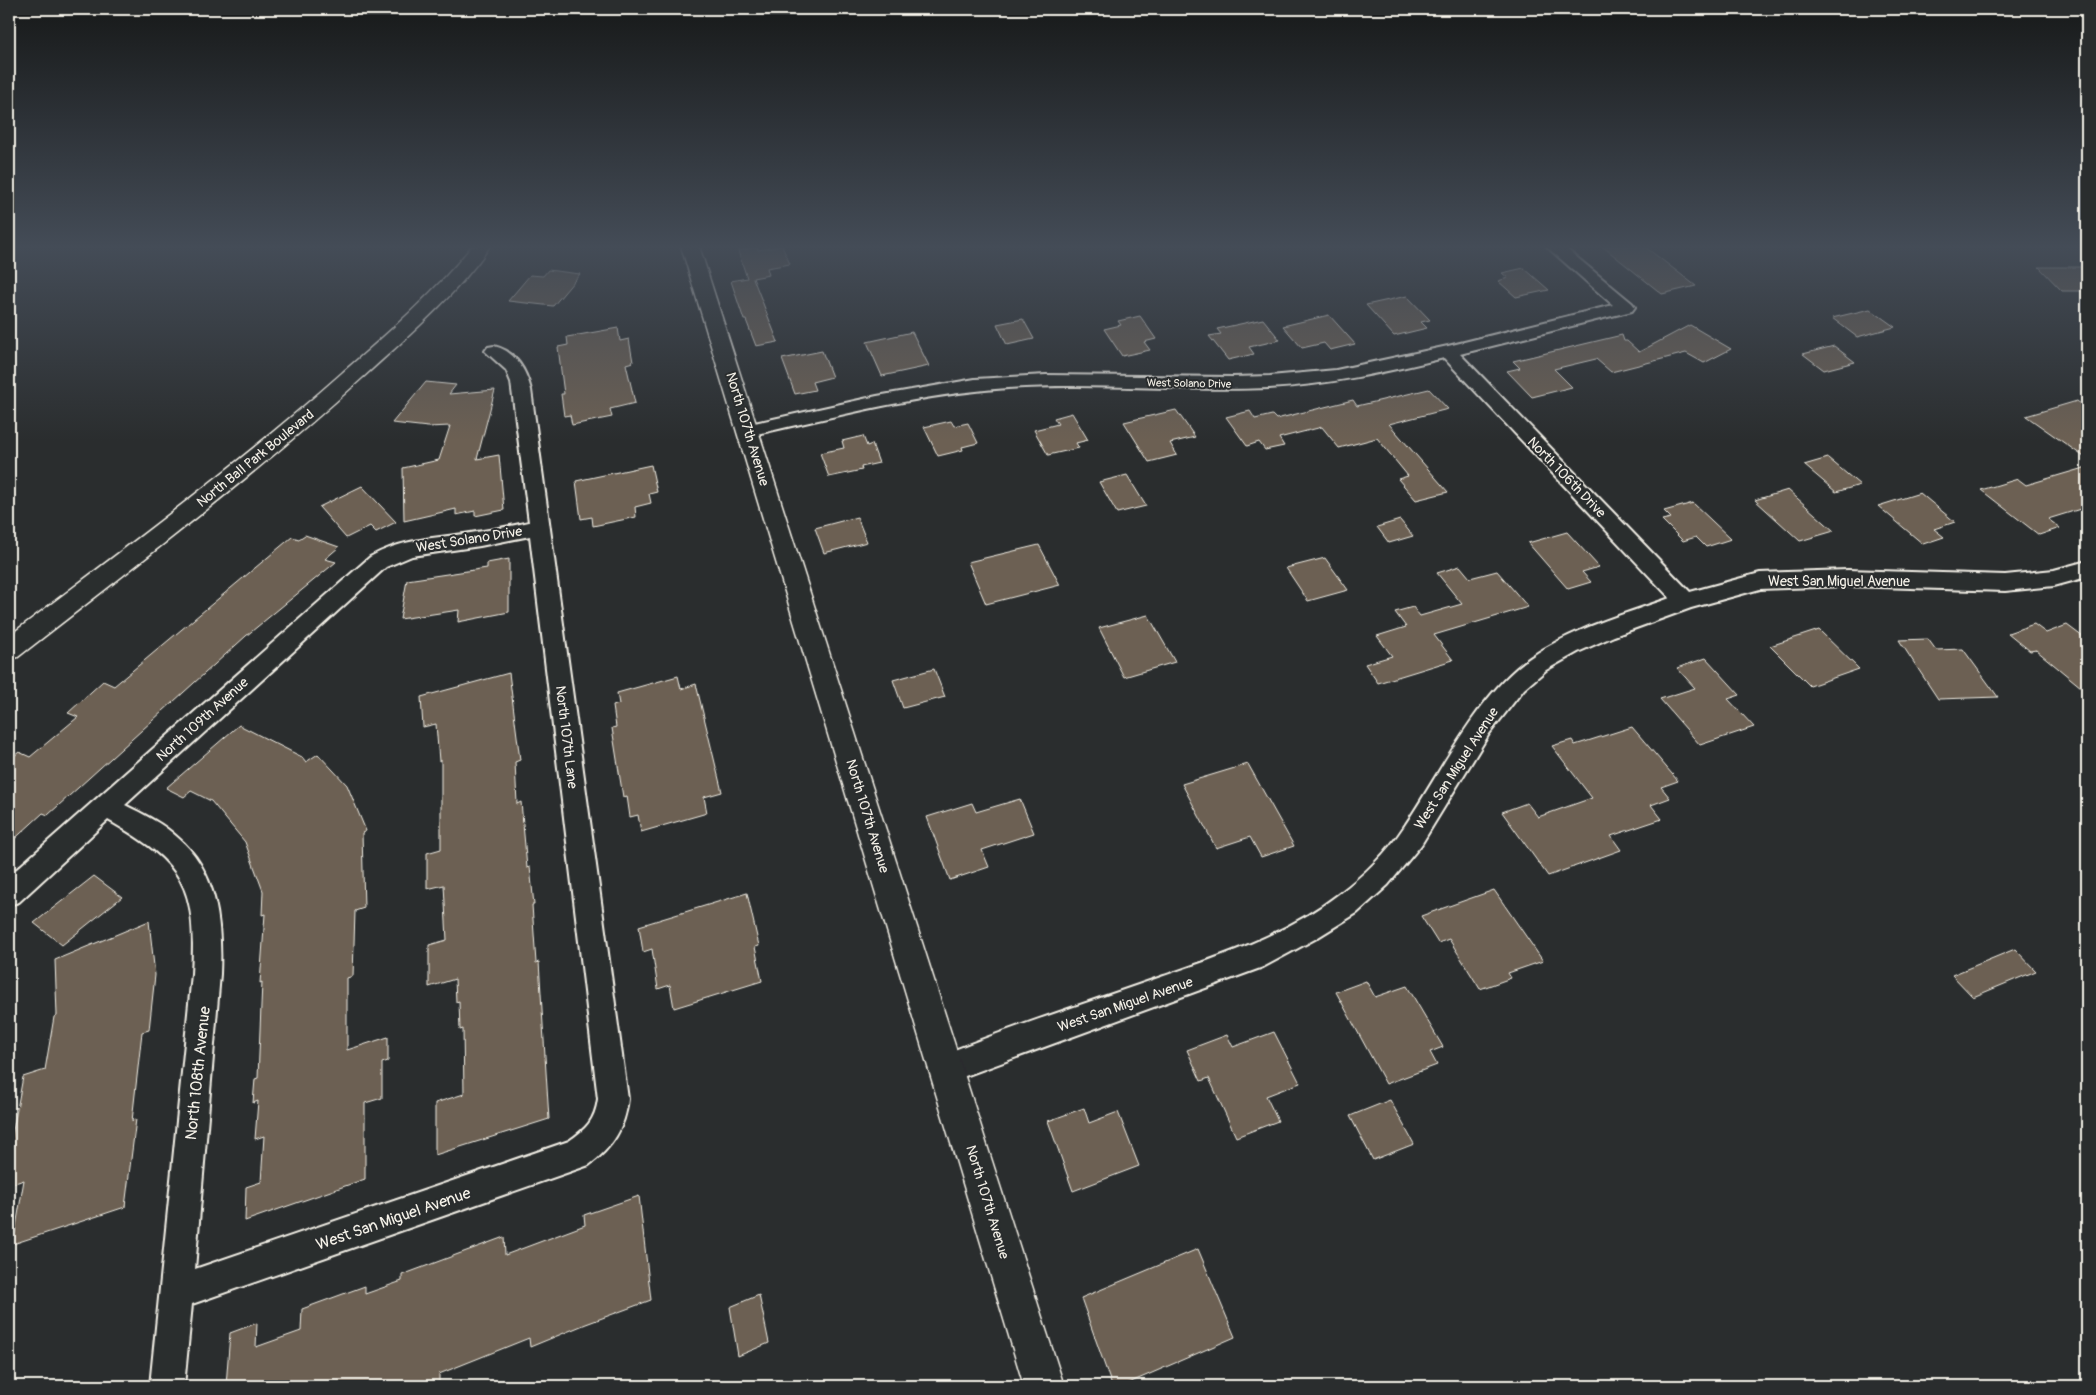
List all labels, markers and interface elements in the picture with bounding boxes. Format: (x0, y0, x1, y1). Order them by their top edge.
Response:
street label: North 107th Avenue (722, 370, 773, 488)
street label: West Solano Drive (1147, 376, 1232, 391)
street label: North Ball Park Boulevard (193, 406, 318, 511)
street label: North 106th Drive (1524, 433, 1609, 521)
street label: West Solano Drive (415, 523, 524, 556)
street label: West San Miguel Avenue (1768, 573, 1910, 590)
street label: North 109th Avenue (153, 674, 252, 765)
street label: North 107th Lane (552, 685, 581, 790)
street label: West San Miguel Avenue (1411, 704, 1502, 832)
street label: North 107th Avenue (842, 757, 893, 875)
street label: West San Miguel Avenue (1055, 973, 1195, 1036)
street label: North 108th Avenue (181, 1005, 215, 1141)
street label: North 107th Avenue (962, 1143, 1013, 1261)
street label: West San Miguel Avenue (313, 1183, 473, 1255)

